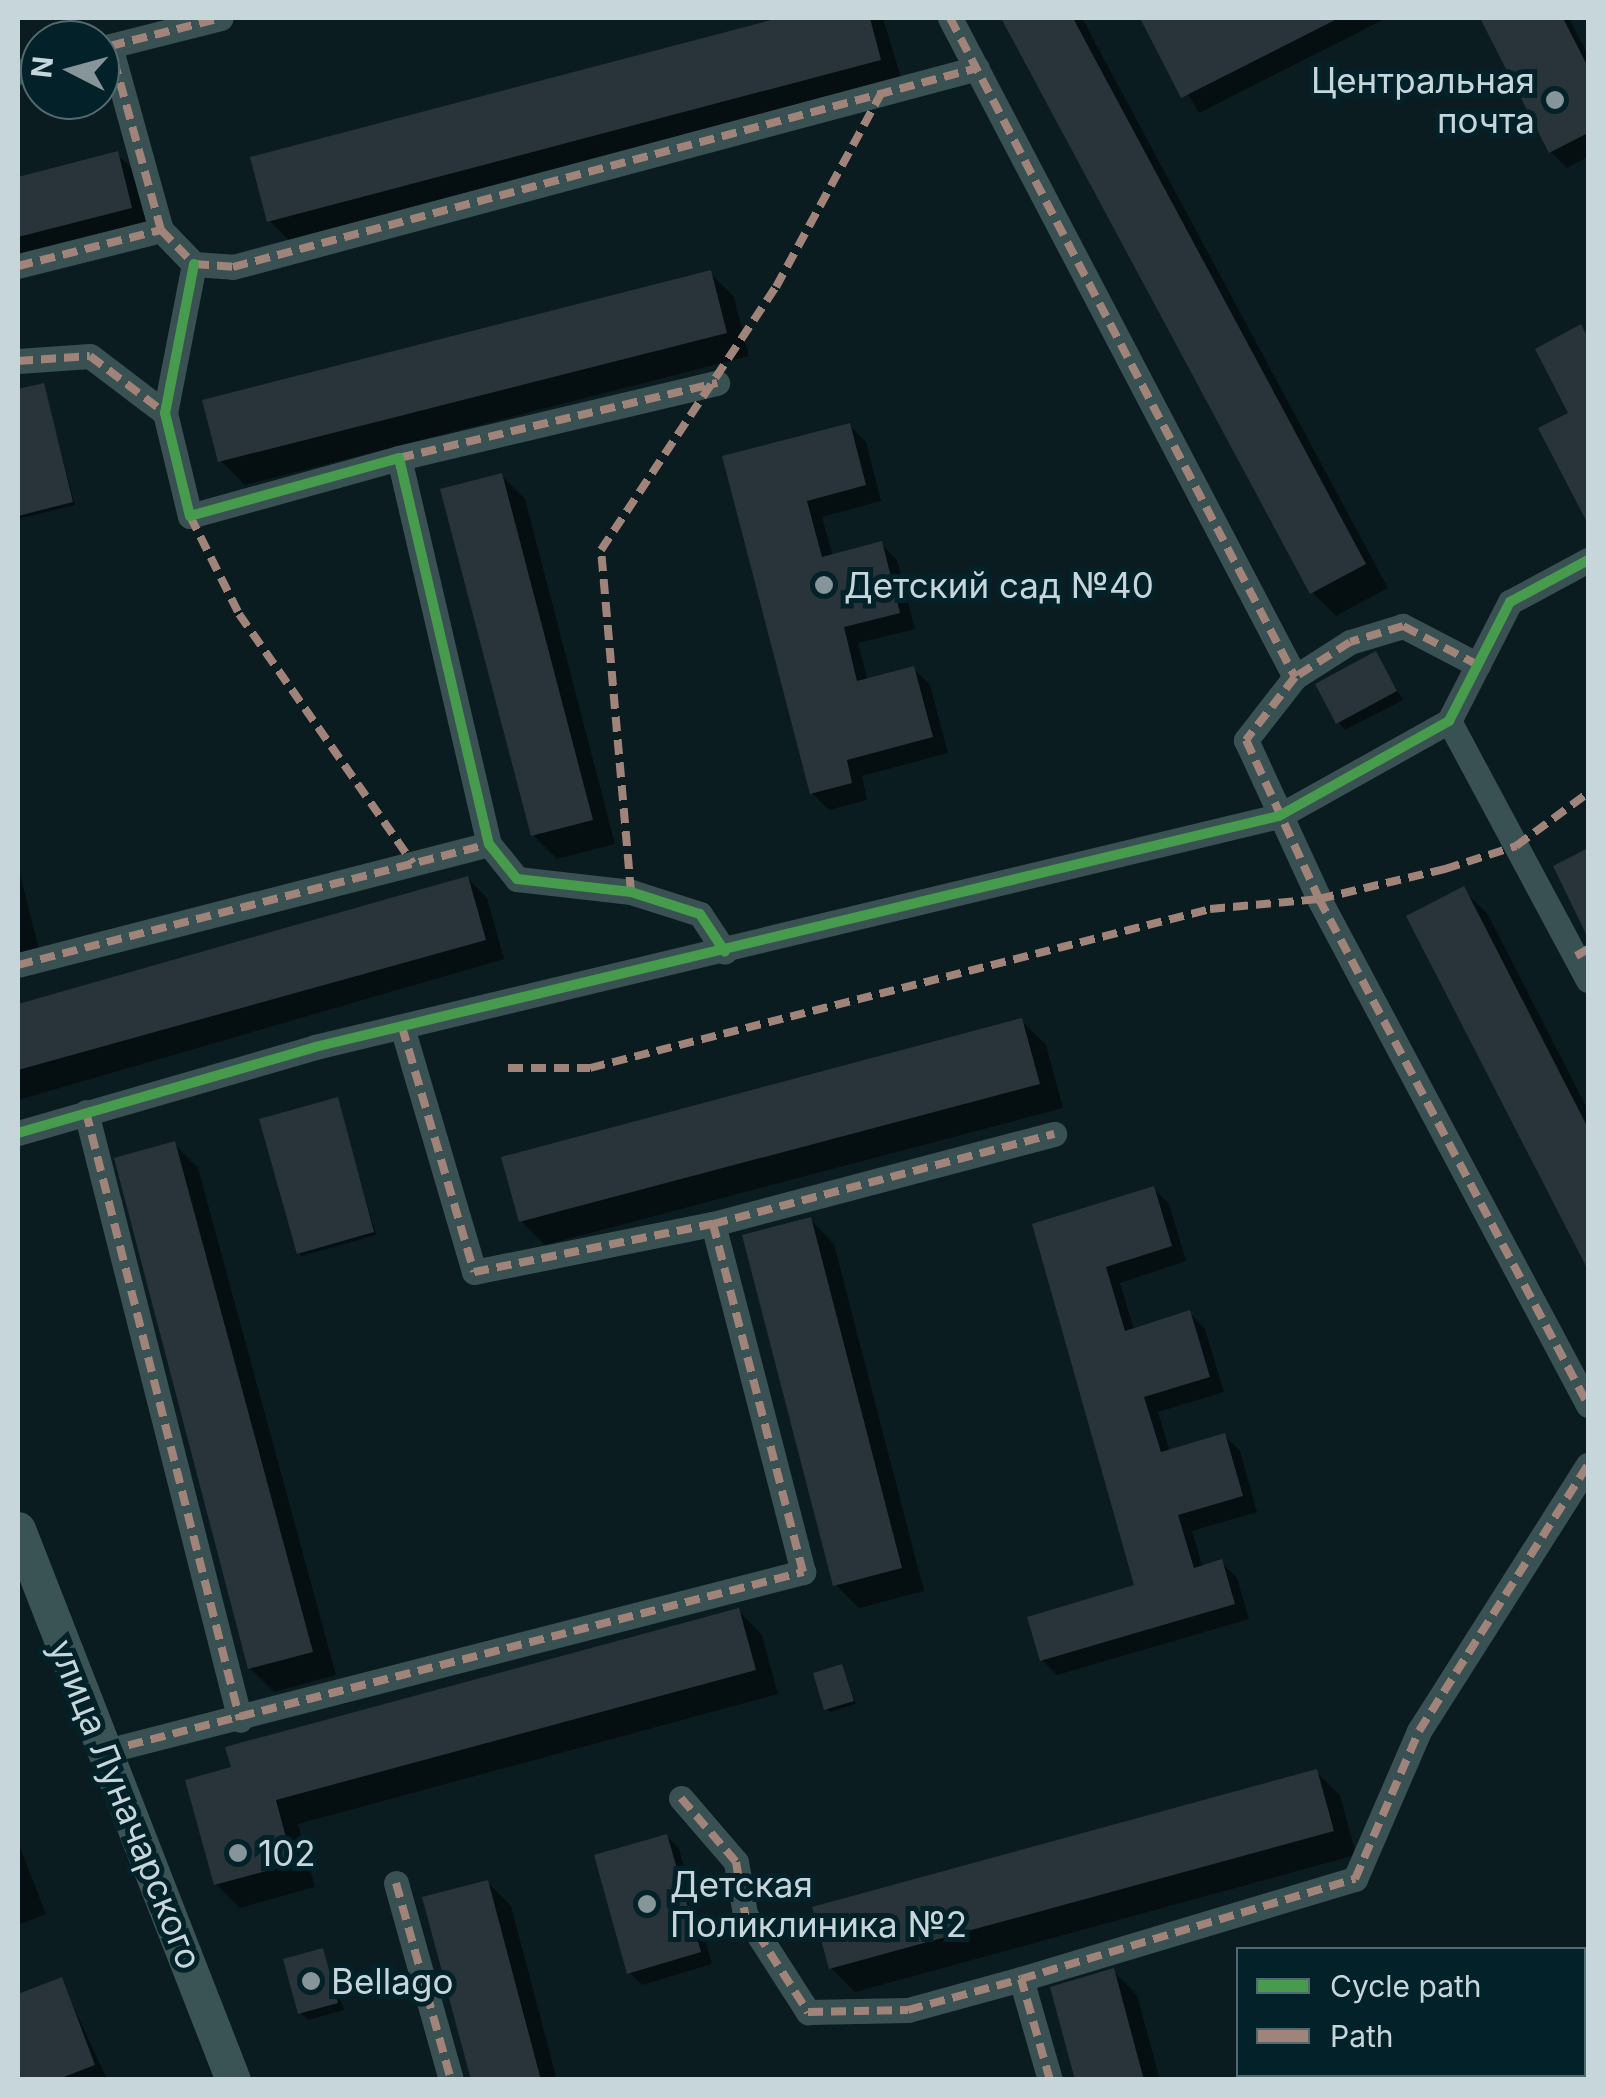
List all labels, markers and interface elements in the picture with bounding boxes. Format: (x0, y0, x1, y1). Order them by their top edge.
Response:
north arrow (20, 20, 120, 120)
text: N (24, 55, 60, 79)
place label: Центральная почта (1311, 59, 1535, 141)
marker: Центральная почта (1544, 89, 1566, 111)
place label: Детский сад №40 (844, 564, 1154, 606)
marker: Детский сад №40 (813, 574, 835, 596)
street label: улица Луначарского (41, 1633, 211, 1975)
place label: 102 (258, 1832, 316, 1874)
marker: 102 (227, 1842, 249, 1864)
place label: Детская Поликлиника №2 (670, 1863, 967, 1945)
marker: Детская Поликлиника №2 (634, 1891, 660, 1917)
legend (1236, 1947, 1586, 2077)
place label: Bellago (331, 1960, 453, 2002)
text: Cycle path (1330, 1968, 1482, 2004)
marker: Bellago (300, 1970, 322, 1992)
text: Path (1330, 2018, 1394, 2054)

